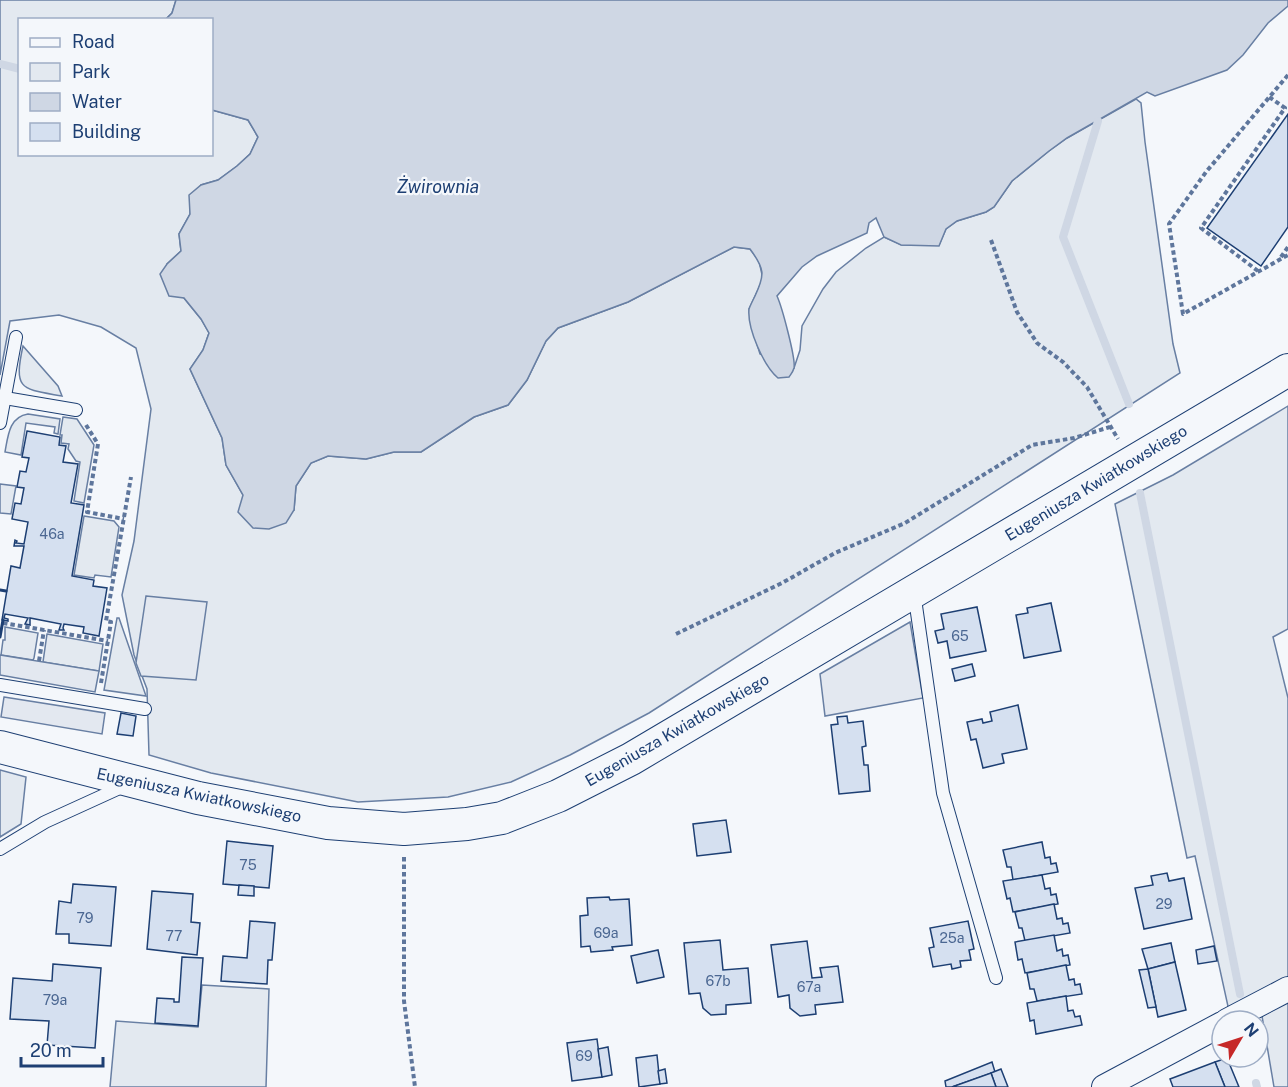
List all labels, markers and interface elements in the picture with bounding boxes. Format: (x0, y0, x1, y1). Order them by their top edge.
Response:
legend (18, 18, 213, 156)
text: Road (72, 31, 115, 52)
text: Park (72, 61, 110, 82)
text: Water (72, 91, 122, 112)
text: Building (72, 121, 141, 142)
water label: Żwirownia (397, 175, 479, 197)
street label: Eugeniusza Kwiatkowskiego (1002, 421, 1190, 545)
house number: 46a (39, 526, 65, 542)
house number: 65 (951, 628, 969, 644)
street label: Eugeniusza Kwiatkowskiego (582, 670, 772, 790)
street label: Eugeniusza Kwiatkowskiego (95, 764, 303, 826)
house number: 75 (239, 857, 257, 873)
house number: 29 (1155, 896, 1173, 912)
house number: 79 (77, 910, 94, 926)
house number: 69a (593, 925, 619, 941)
house number: 77 (166, 928, 183, 944)
house number: 25a (939, 930, 965, 946)
house number: 67b (705, 973, 731, 989)
house number: 67a (797, 979, 821, 995)
house number: 79a (43, 992, 67, 1008)
north arrow (1210, 1009, 1270, 1069)
text: N (1240, 1019, 1263, 1041)
scale bar (21, 1030, 104, 1068)
text: 20 m (30, 1040, 72, 1061)
house number: 69 (575, 1048, 593, 1064)

